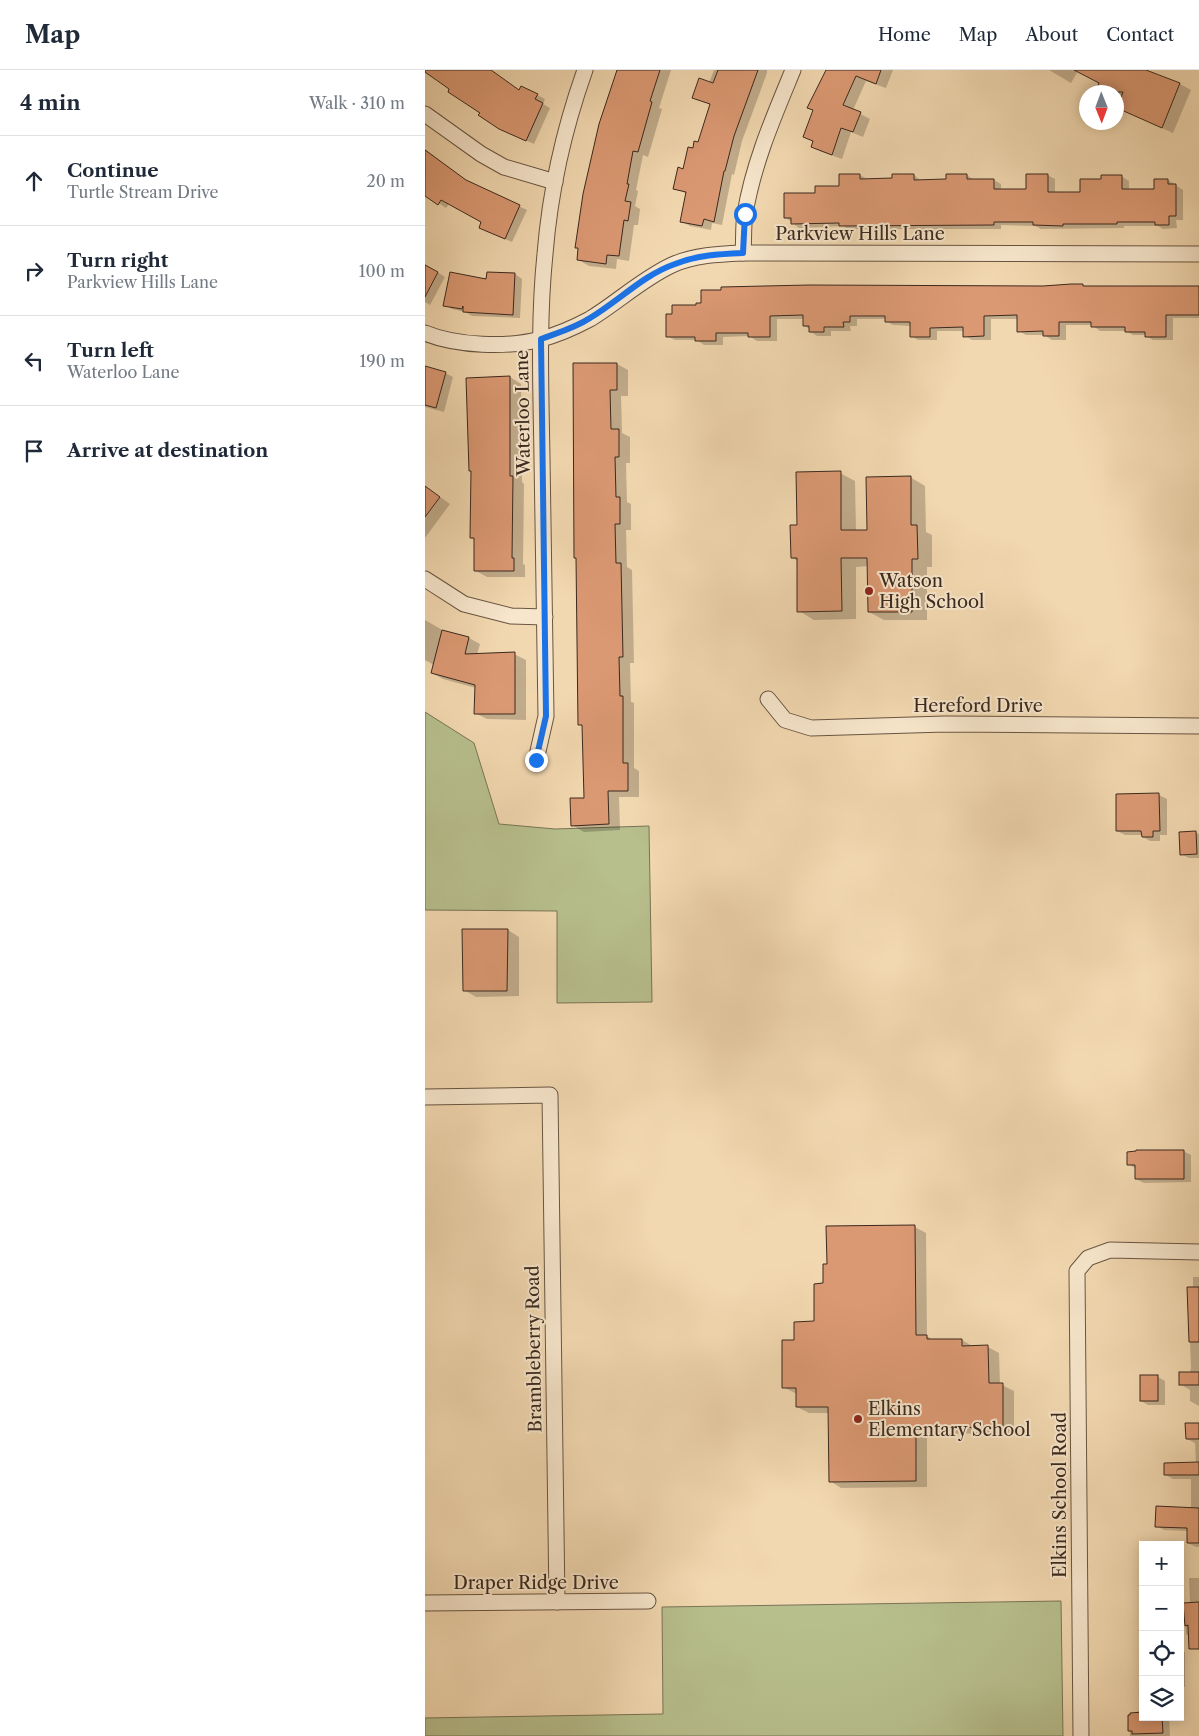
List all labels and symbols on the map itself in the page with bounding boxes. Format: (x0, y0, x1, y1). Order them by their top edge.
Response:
north arrow (1079, 85, 1124, 130)
route start (734, 203, 757, 226)
street label: Parkview Hills Lane (775, 223, 945, 245)
street label: Waterloo Lane (511, 350, 535, 477)
place label: Watson High School (878, 570, 984, 613)
marker: Watson High School (863, 585, 875, 597)
street label: Hereford Drive (913, 695, 1043, 717)
route end (525, 749, 548, 772)
street label: Brambleberry Road (522, 1265, 546, 1433)
place label: Elkins Elementary School (868, 1398, 1031, 1441)
street label: Elkins School Road (1049, 1412, 1071, 1578)
marker: Elkins Elementary School (852, 1413, 864, 1425)
street label: Draper Ridge Drive (453, 1572, 619, 1594)

